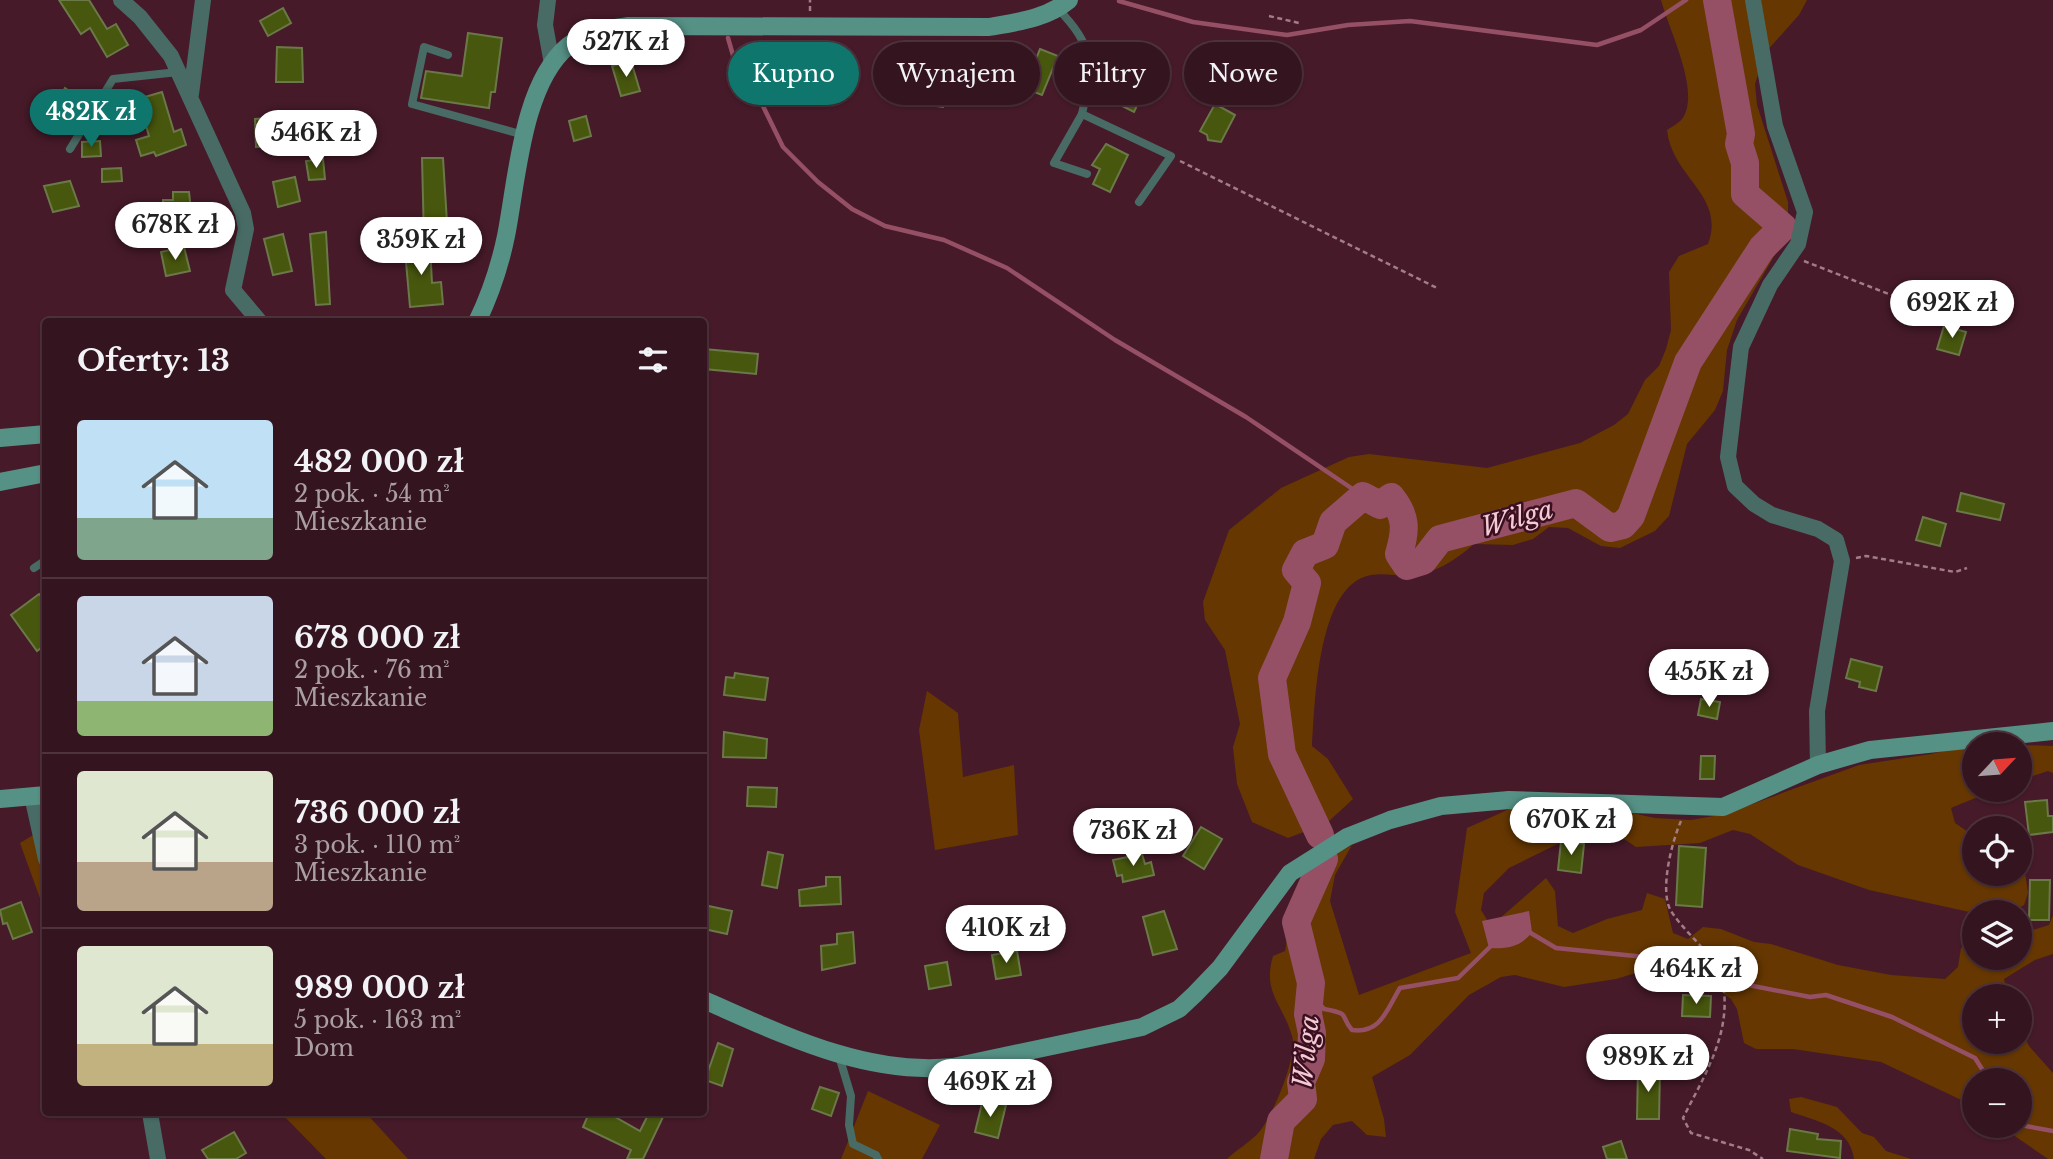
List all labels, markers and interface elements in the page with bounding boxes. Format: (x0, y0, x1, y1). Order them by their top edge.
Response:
pin: 527K zł (561, 20, 691, 79)
text: 527K zł (583, 28, 669, 56)
chip: Kupno (728, 42, 859, 105)
chip: Wynajem (873, 42, 1040, 105)
chip: Filtry (1054, 42, 1170, 105)
chip: Nowe (1184, 42, 1302, 105)
pin: 482K zł (26, 90, 156, 149)
text: 482K zł (46, 98, 136, 126)
pin: 546K zł (251, 110, 381, 170)
text: 546K zł (271, 119, 361, 147)
pin: 678K zł (110, 202, 240, 262)
text: 678K zł (131, 211, 219, 239)
pin: 359K zł (356, 218, 486, 277)
text: 359K zł (376, 226, 466, 254)
pin: 692K zł (1887, 280, 2017, 340)
text: 692K zł (1906, 289, 1998, 317)
icon: filters (634, 341, 672, 379)
text: Oferty: 13 (77, 342, 230, 379)
text: 482 000 zł (294, 443, 464, 480)
icon: home (133, 448, 217, 532)
text: 2 pok. · 54 m² (294, 480, 450, 508)
water label: Wilga (1477, 493, 1557, 543)
text: Mieszkanie (294, 508, 427, 536)
text: 678 000 zł (294, 619, 460, 656)
icon: home (133, 624, 217, 708)
pin: 455K zł (1644, 650, 1774, 709)
text: 2 pok. · 76 m² (294, 656, 450, 684)
text: 455K zł (1665, 658, 1753, 686)
text: Mieszkanie (294, 684, 427, 712)
north arrow (1962, 732, 2032, 802)
map controls (1962, 732, 2032, 1138)
text: 736 000 zł (294, 794, 460, 831)
pin: 670K zł (1506, 798, 1636, 857)
icon: home (133, 799, 217, 883)
text: 670K zł (1526, 806, 1616, 834)
pin: 736K zł (1068, 808, 1198, 868)
button: locate (1962, 816, 2032, 886)
text: 736K zł (1089, 817, 1177, 845)
text: 3 pok. · 110 m² (294, 831, 460, 859)
text: Mieszkanie (294, 859, 427, 887)
button: layers (1962, 900, 2032, 970)
pin: 410K zł (941, 906, 1071, 965)
text: 410K zł (962, 914, 1050, 942)
pin: 464K zł (1631, 946, 1761, 1006)
text: 464K zł (1650, 955, 1742, 983)
text: 989 000 zł (294, 969, 465, 1006)
icon: home (133, 974, 217, 1058)
button: + (1962, 984, 2032, 1054)
text: 5 pok. · 163 m² (294, 1006, 461, 1034)
water label: Wilga (1286, 1014, 1326, 1090)
text: Dom (294, 1034, 354, 1062)
pin: 989K zł (1583, 1034, 1713, 1094)
text: 989K zł (1602, 1043, 1694, 1071)
pin: 469K zł (925, 1060, 1055, 1119)
text: 469K zł (944, 1068, 1036, 1096)
button: − (1962, 1068, 2032, 1138)

